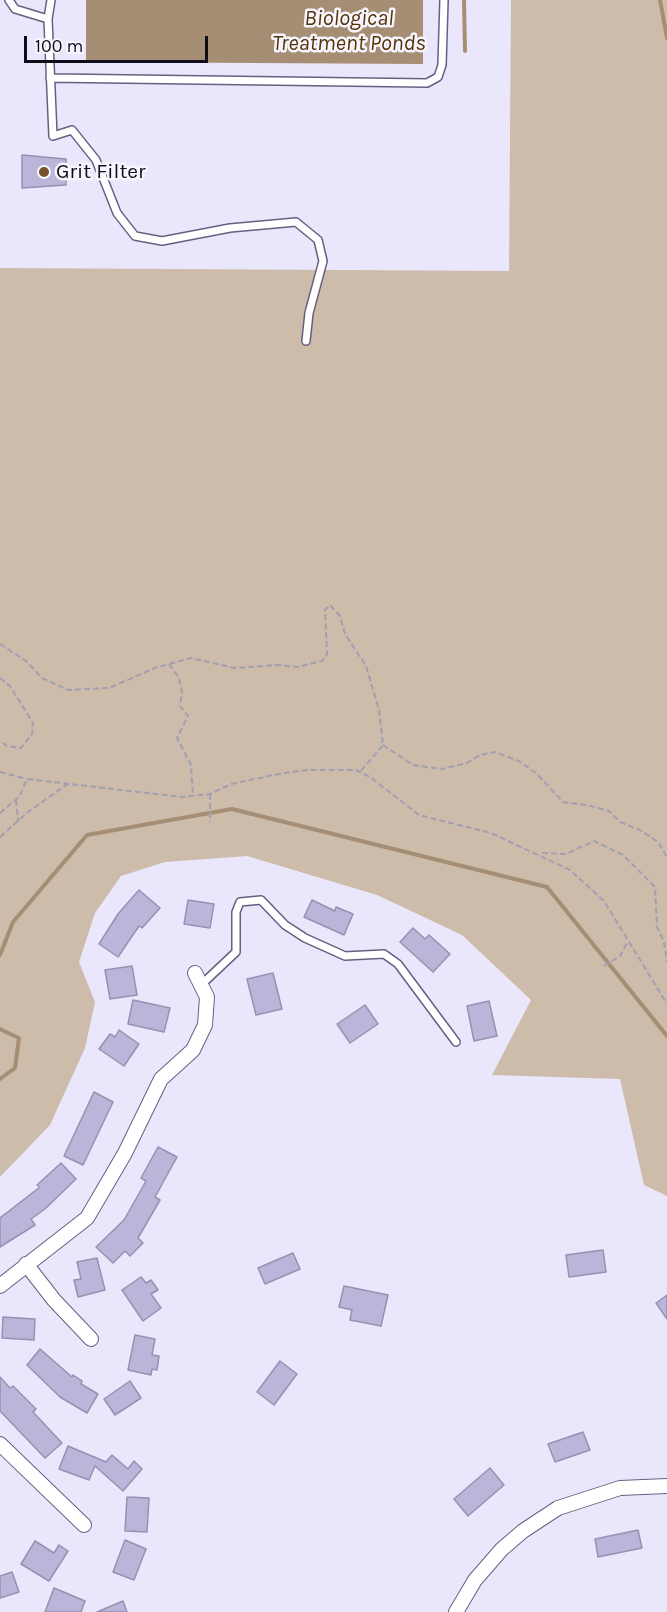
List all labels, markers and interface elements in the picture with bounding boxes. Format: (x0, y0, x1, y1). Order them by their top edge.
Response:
water label: Biological Treatment Ponds (272, 6, 426, 57)
scale bar (27, 24, 212, 62)
text: 100 m (35, 35, 83, 57)
place label: Grit Filter (56, 159, 146, 185)
marker: Grit Filter (37, 165, 51, 179)

